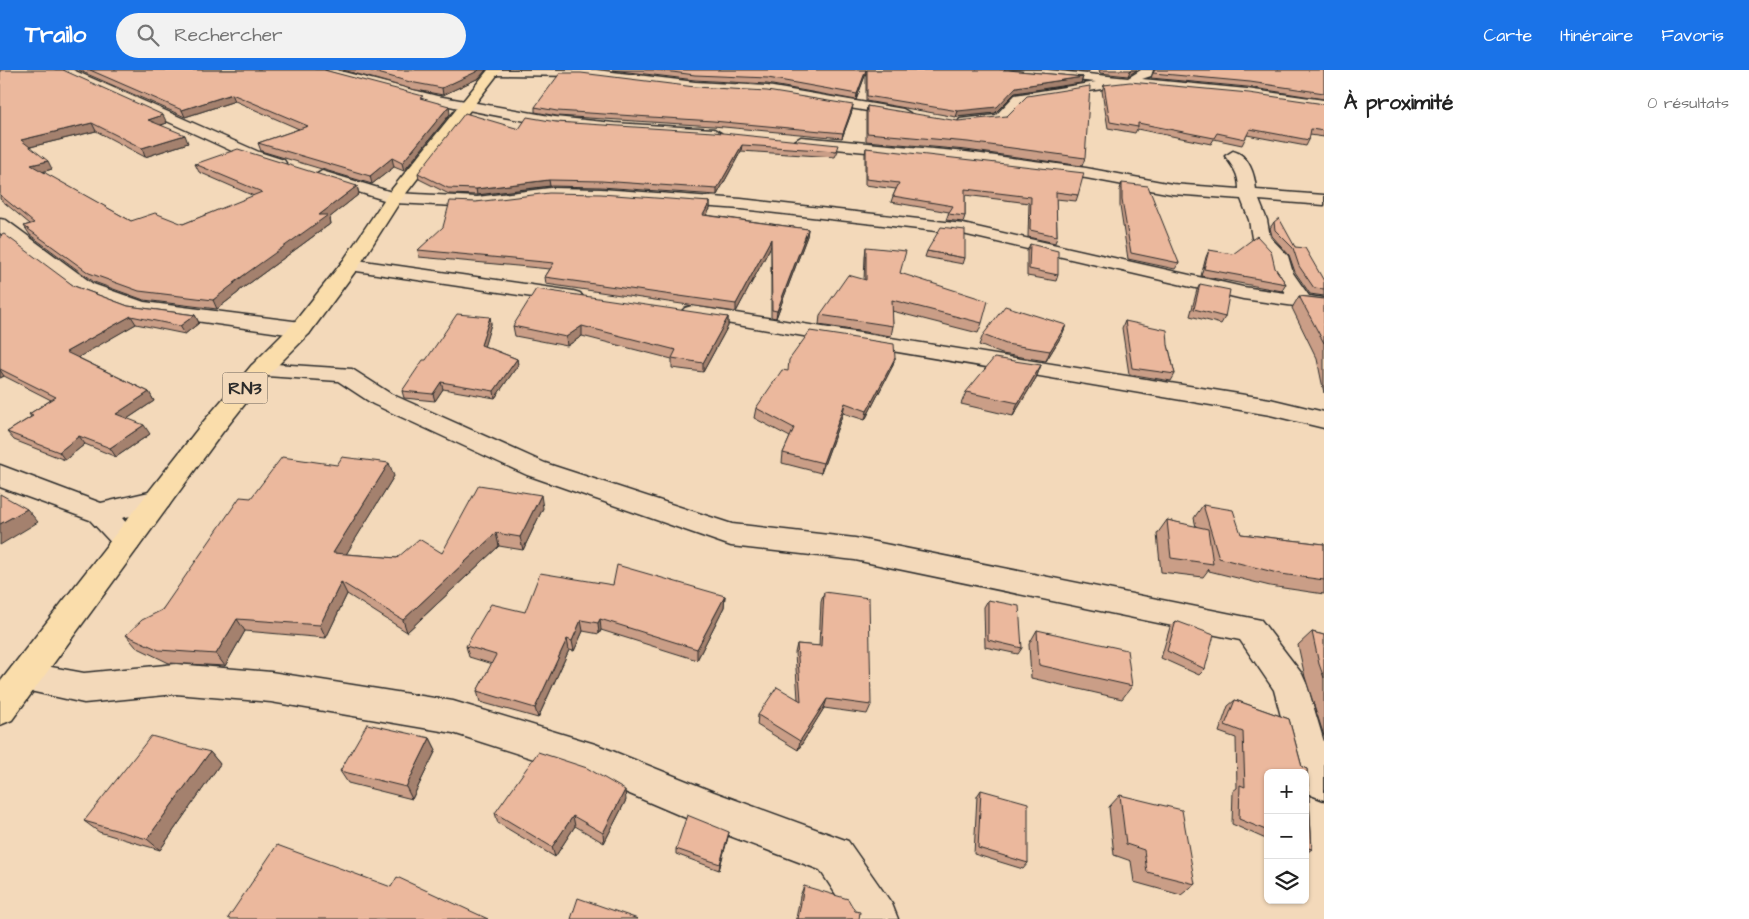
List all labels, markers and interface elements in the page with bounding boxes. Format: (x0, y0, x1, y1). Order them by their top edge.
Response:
search box (116, 13, 466, 58)
text: Trailo (25, 18, 86, 52)
icon: search (134, 21, 162, 49)
text: Rechercher (174, 22, 283, 49)
text: Carte (1483, 23, 1532, 48)
text: Itinéraire (1560, 23, 1633, 48)
text: Favoris (1661, 23, 1724, 48)
text: À proximité (1344, 88, 1453, 117)
text: 0 résultats (1647, 92, 1729, 114)
road number: RN3 (222, 372, 268, 404)
map controls (1264, 769, 1309, 904)
button: + (1264, 769, 1309, 814)
button: − (1264, 814, 1309, 859)
button: layers (1264, 859, 1309, 904)

